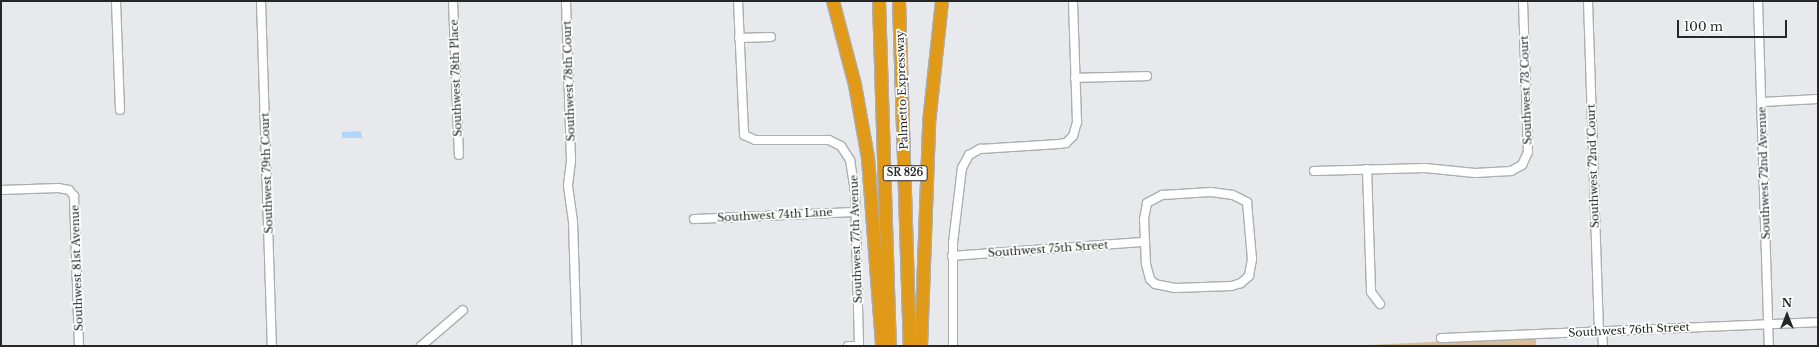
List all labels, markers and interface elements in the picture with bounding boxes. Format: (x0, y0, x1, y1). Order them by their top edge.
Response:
scale bar (1679, 12, 1789, 38)
street label: Southwest 78th Place (447, 19, 465, 137)
text: 100 m (1684, 19, 1723, 34)
street label: Southwest 78th Court (560, 20, 578, 142)
street label: Palmetto Expressway (893, 30, 911, 150)
street label: Southwest 73 Court (1517, 35, 1535, 145)
street label: Southwest 72nd Court (1584, 104, 1602, 228)
street label: Southwest 72nd Avenue (1755, 106, 1773, 240)
street label: Southwest 79th Court (258, 112, 276, 234)
road number: SR 826 (882, 165, 928, 181)
street label: Southwest 77th Avenue (847, 174, 865, 304)
street label: Southwest 81st Avenue (68, 204, 86, 332)
street label: Southwest 74th Lane (717, 205, 833, 225)
street label: Southwest 75th Street (987, 238, 1109, 260)
north arrow (1767, 295, 1807, 335)
text: N (1782, 296, 1792, 310)
street label: Southwest 76th Street (1568, 320, 1690, 340)

